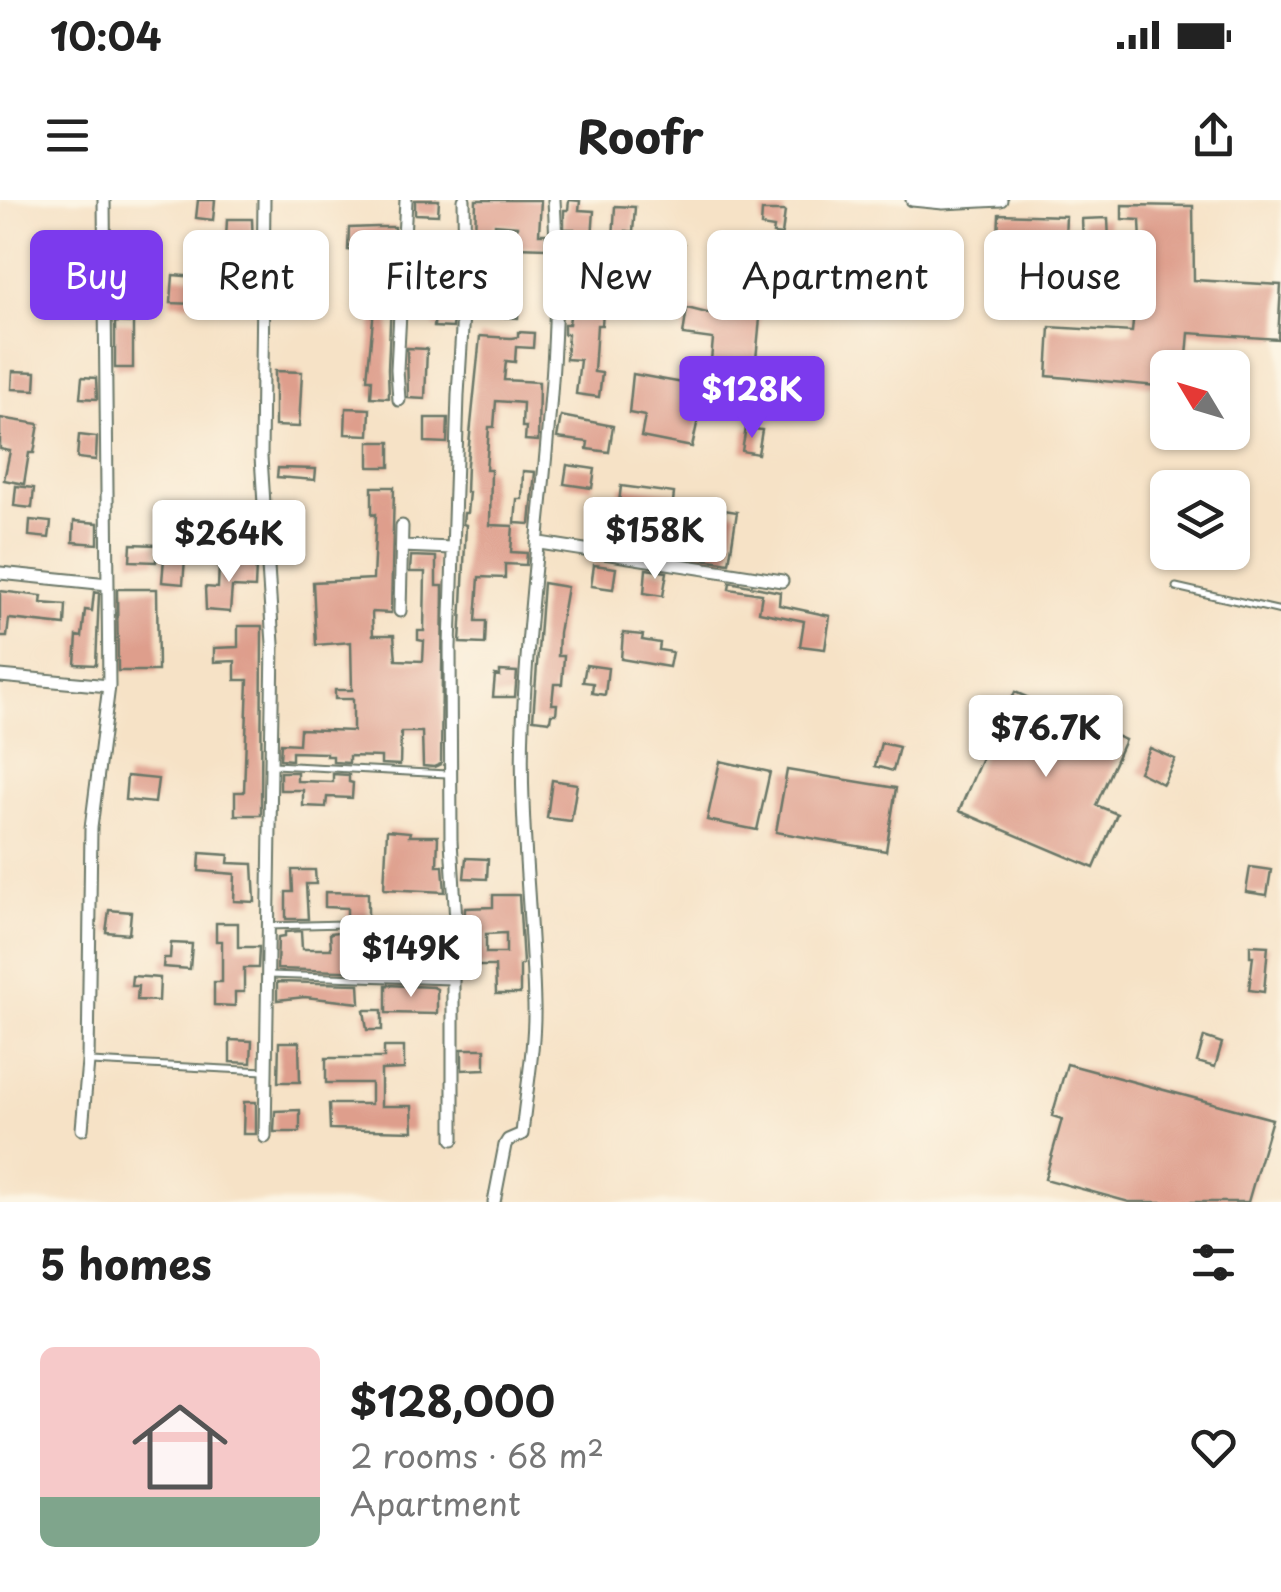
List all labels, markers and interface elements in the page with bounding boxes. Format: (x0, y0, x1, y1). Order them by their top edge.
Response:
text: 10:04 (50, 7, 162, 64)
text: Roofr (577, 101, 704, 169)
icon: menu (40, 108, 95, 163)
icon: share (1186, 108, 1241, 163)
chip: Buy (30, 230, 163, 320)
chip: Rent (183, 230, 329, 320)
chip: Filters (349, 230, 523, 320)
chip: New (543, 230, 687, 320)
chip: Apartment (707, 230, 964, 320)
chip: House (984, 230, 1156, 320)
north arrow (1150, 350, 1250, 450)
map controls (1150, 350, 1250, 570)
pin: $128K (682, 356, 822, 441)
text: $128K (701, 364, 803, 412)
button: layers (1150, 470, 1250, 570)
pin: $158K (585, 497, 725, 582)
pin: $264K (159, 500, 299, 585)
text: $158K (606, 505, 704, 553)
text: $264K (174, 508, 284, 556)
pin: $76.7K (965, 695, 1127, 780)
text: $76.7K (991, 703, 1101, 751)
pin: $149K (341, 915, 481, 1000)
text: $149K (362, 923, 460, 971)
text: 5 homes (40, 1231, 212, 1294)
icon: filters (1186, 1235, 1241, 1290)
text: $128,000 (350, 1368, 555, 1431)
icon: home (120, 1387, 240, 1507)
icon: heart (1186, 1420, 1241, 1475)
text: 2 rooms · 68 m² (350, 1431, 604, 1479)
text: Apartment (350, 1479, 521, 1527)

